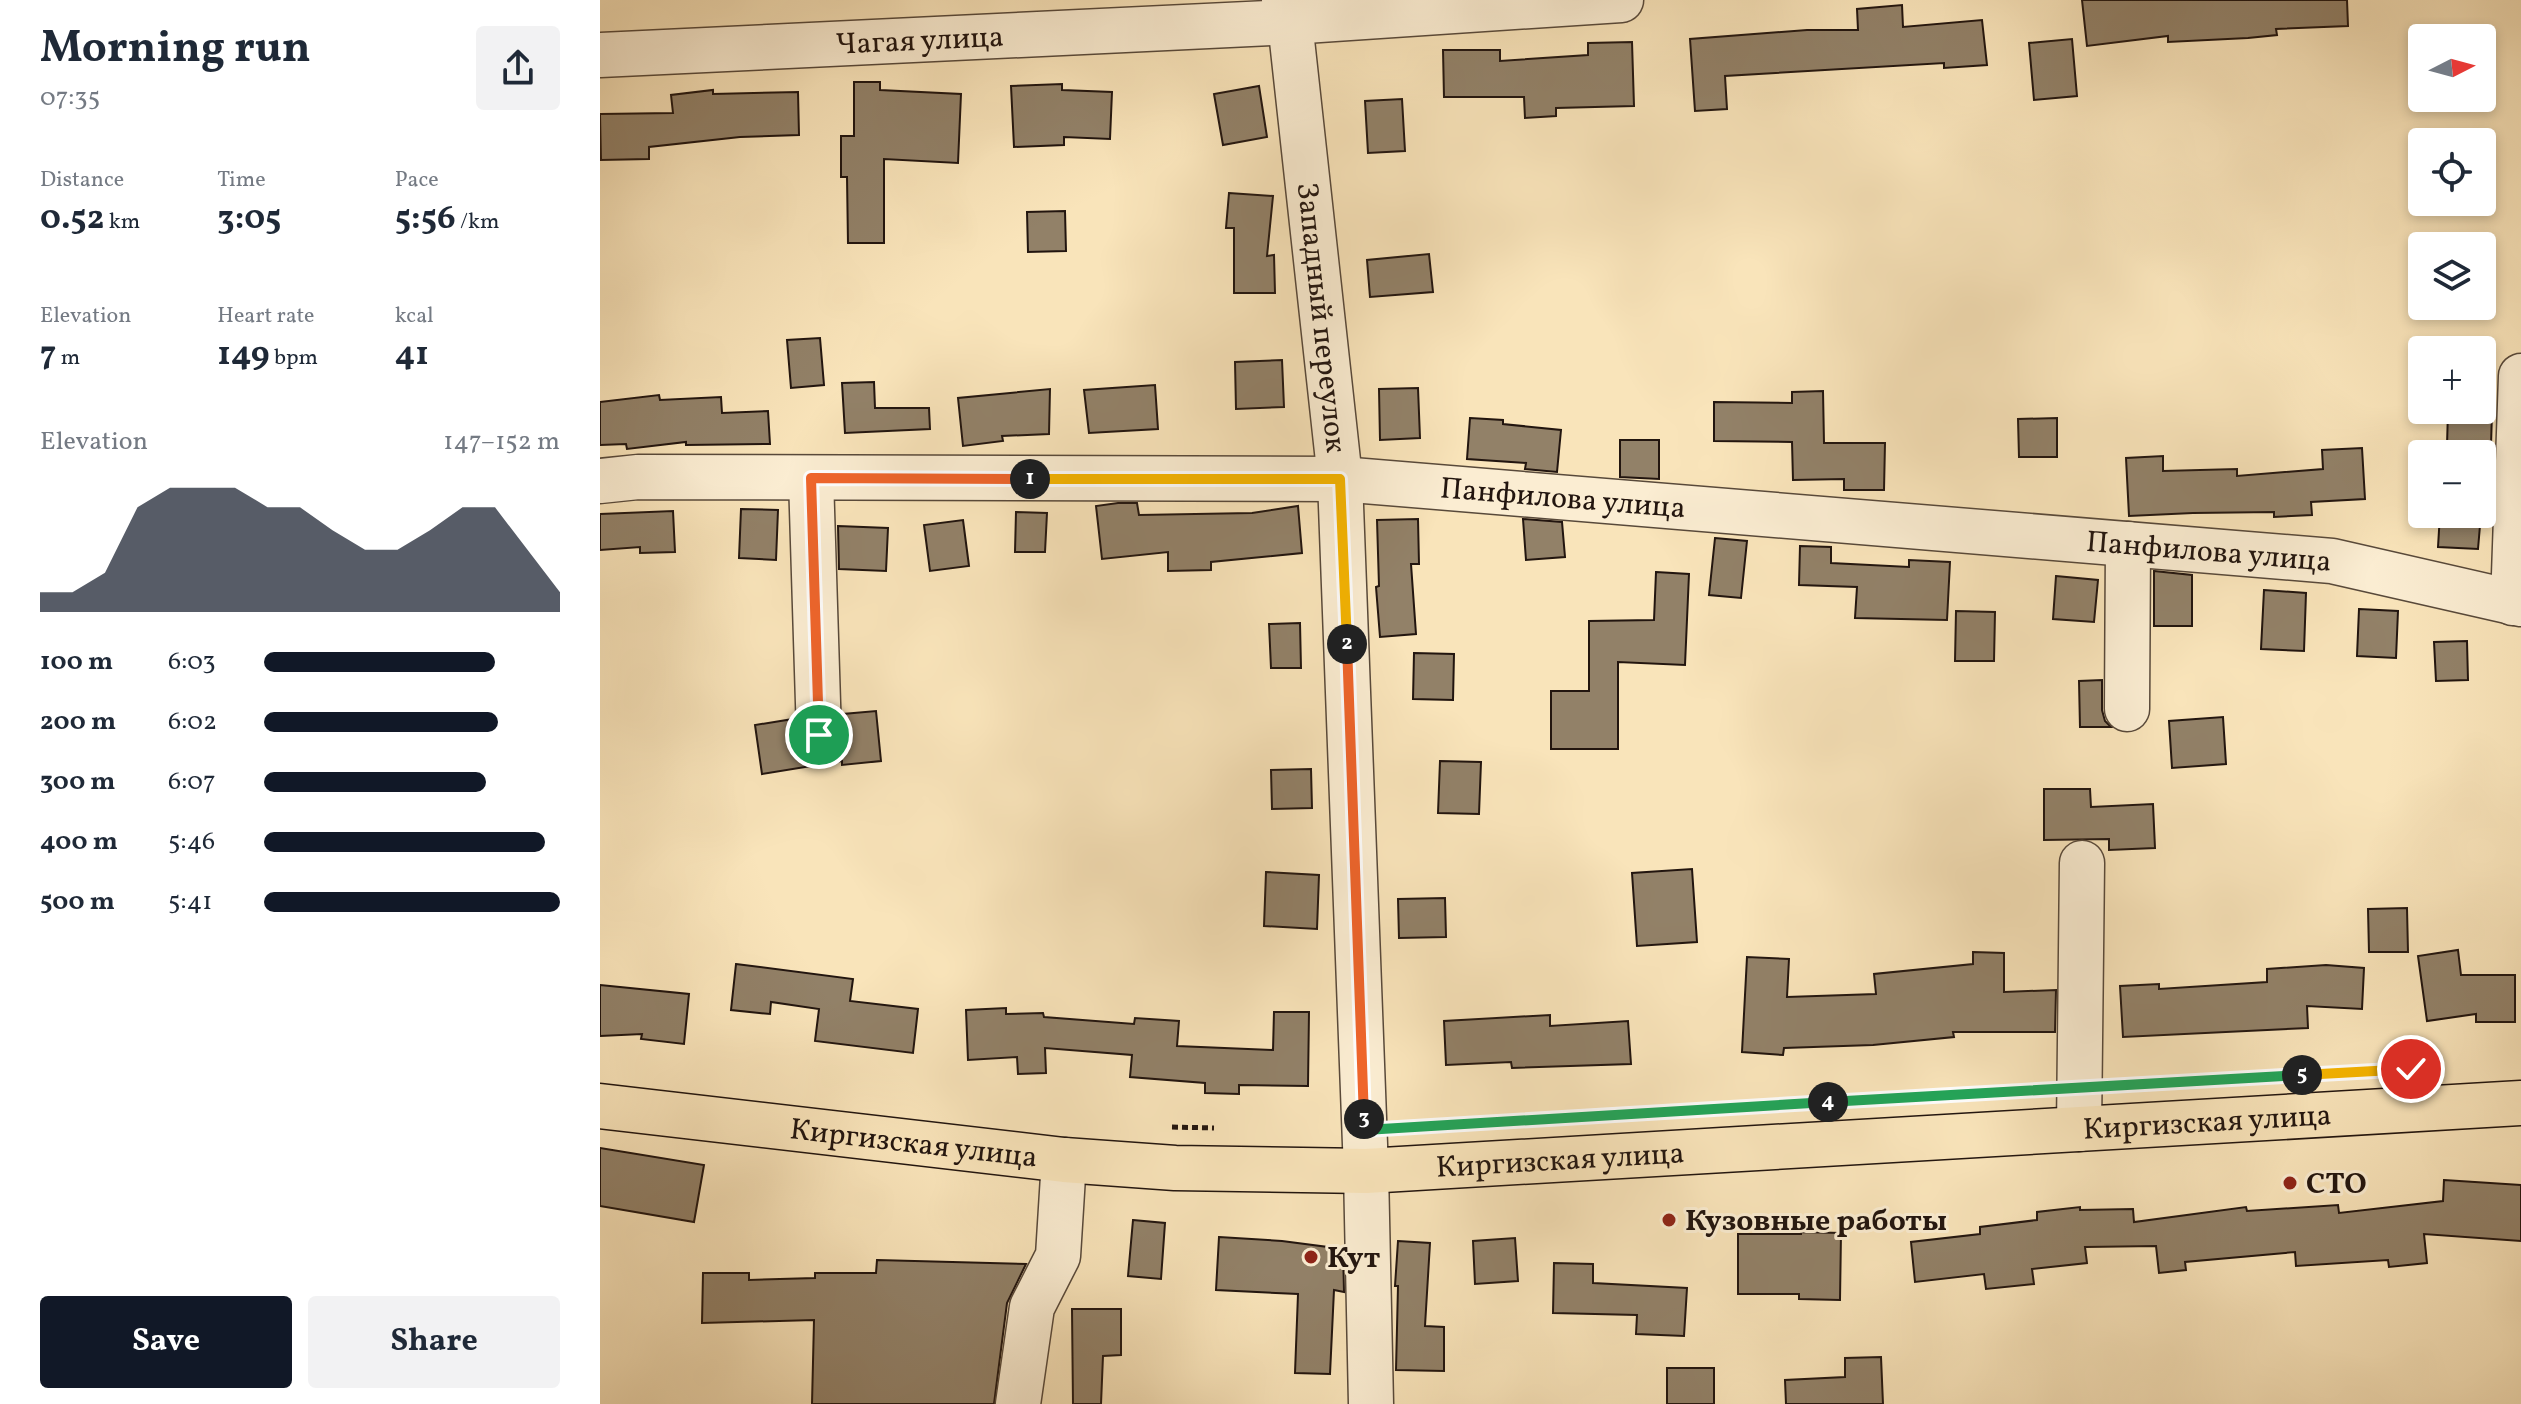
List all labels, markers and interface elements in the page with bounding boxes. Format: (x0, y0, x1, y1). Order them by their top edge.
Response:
street label: Чагая улица (835, 17, 1005, 67)
text: Morning run (40, 19, 311, 80)
north arrow (2408, 24, 2496, 112)
map controls (2408, 24, 2496, 528)
button: share (476, 26, 560, 110)
text: 07:35 (40, 80, 100, 116)
button: locate (2408, 128, 2496, 216)
text: Distance (40, 165, 124, 196)
text: Time (217, 165, 266, 196)
text: Pace (395, 165, 439, 196)
street label: Западный переулок (1285, 180, 1356, 455)
text: 0.52 (40, 196, 104, 243)
text: 3:05 (217, 196, 281, 243)
text: 5:56 (395, 196, 456, 243)
text: km (104, 207, 140, 238)
text: /km (456, 207, 500, 238)
button: layers (2408, 232, 2496, 320)
text: Elevation (40, 301, 131, 332)
text: Heart rate (217, 301, 314, 332)
text: kcal (395, 301, 434, 332)
text: 7 (40, 332, 56, 379)
text: 149 (217, 332, 270, 379)
text: 41 (395, 332, 429, 379)
button: + (2408, 336, 2496, 424)
text: m (56, 343, 80, 374)
text: bpm (270, 343, 318, 374)
text: Elevation (40, 424, 148, 460)
text: 147–152 m (443, 424, 560, 460)
button: − (2408, 440, 2496, 528)
pin: 1 (1010, 459, 1050, 499)
text: 1 (1026, 463, 1034, 494)
street label: Панфилова улица (1439, 468, 1687, 530)
street label: Панфилова улица (2084, 522, 2333, 584)
pin: 2 (1327, 624, 1367, 664)
text: 2 (1341, 628, 1353, 659)
text: 100 m (40, 644, 113, 680)
text: 6:03 (168, 644, 216, 680)
pin (785, 701, 853, 769)
text: 200 m (40, 704, 116, 740)
text: 6:02 (168, 704, 217, 740)
icon: arrive (797, 713, 841, 757)
text: 300 m (40, 764, 116, 800)
text: 6:07 (168, 764, 216, 800)
text: 400 m (40, 824, 118, 860)
text: 5:46 (168, 824, 215, 860)
text: 500 m (40, 884, 115, 920)
text: 5:41 (168, 884, 212, 920)
pin (2377, 1035, 2445, 1103)
icon: check (2389, 1047, 2433, 1091)
pin: 5 (2282, 1055, 2322, 1095)
text: 5 (2297, 1059, 2307, 1090)
pin: 4 (1808, 1082, 1848, 1122)
text: 4 (1821, 1086, 1835, 1117)
street label: Киргизская улица (2082, 1095, 2333, 1152)
pin: 3 (1344, 1099, 1384, 1139)
text: 3 (1358, 1103, 1370, 1134)
street label: Киргизская улица (788, 1109, 1040, 1180)
street label: Киргизская улица (1435, 1133, 1686, 1190)
place label: СТО (2306, 1164, 2367, 1206)
marker: СТО (2281, 1174, 2299, 1192)
place label: Кузовные работы (1685, 1201, 1947, 1243)
marker: Кузовные работы (1660, 1211, 1678, 1229)
place label: Кут (1327, 1238, 1381, 1280)
marker: Кут (1302, 1248, 1320, 1266)
button: Save (40, 1296, 292, 1388)
button: Share (308, 1296, 560, 1388)

